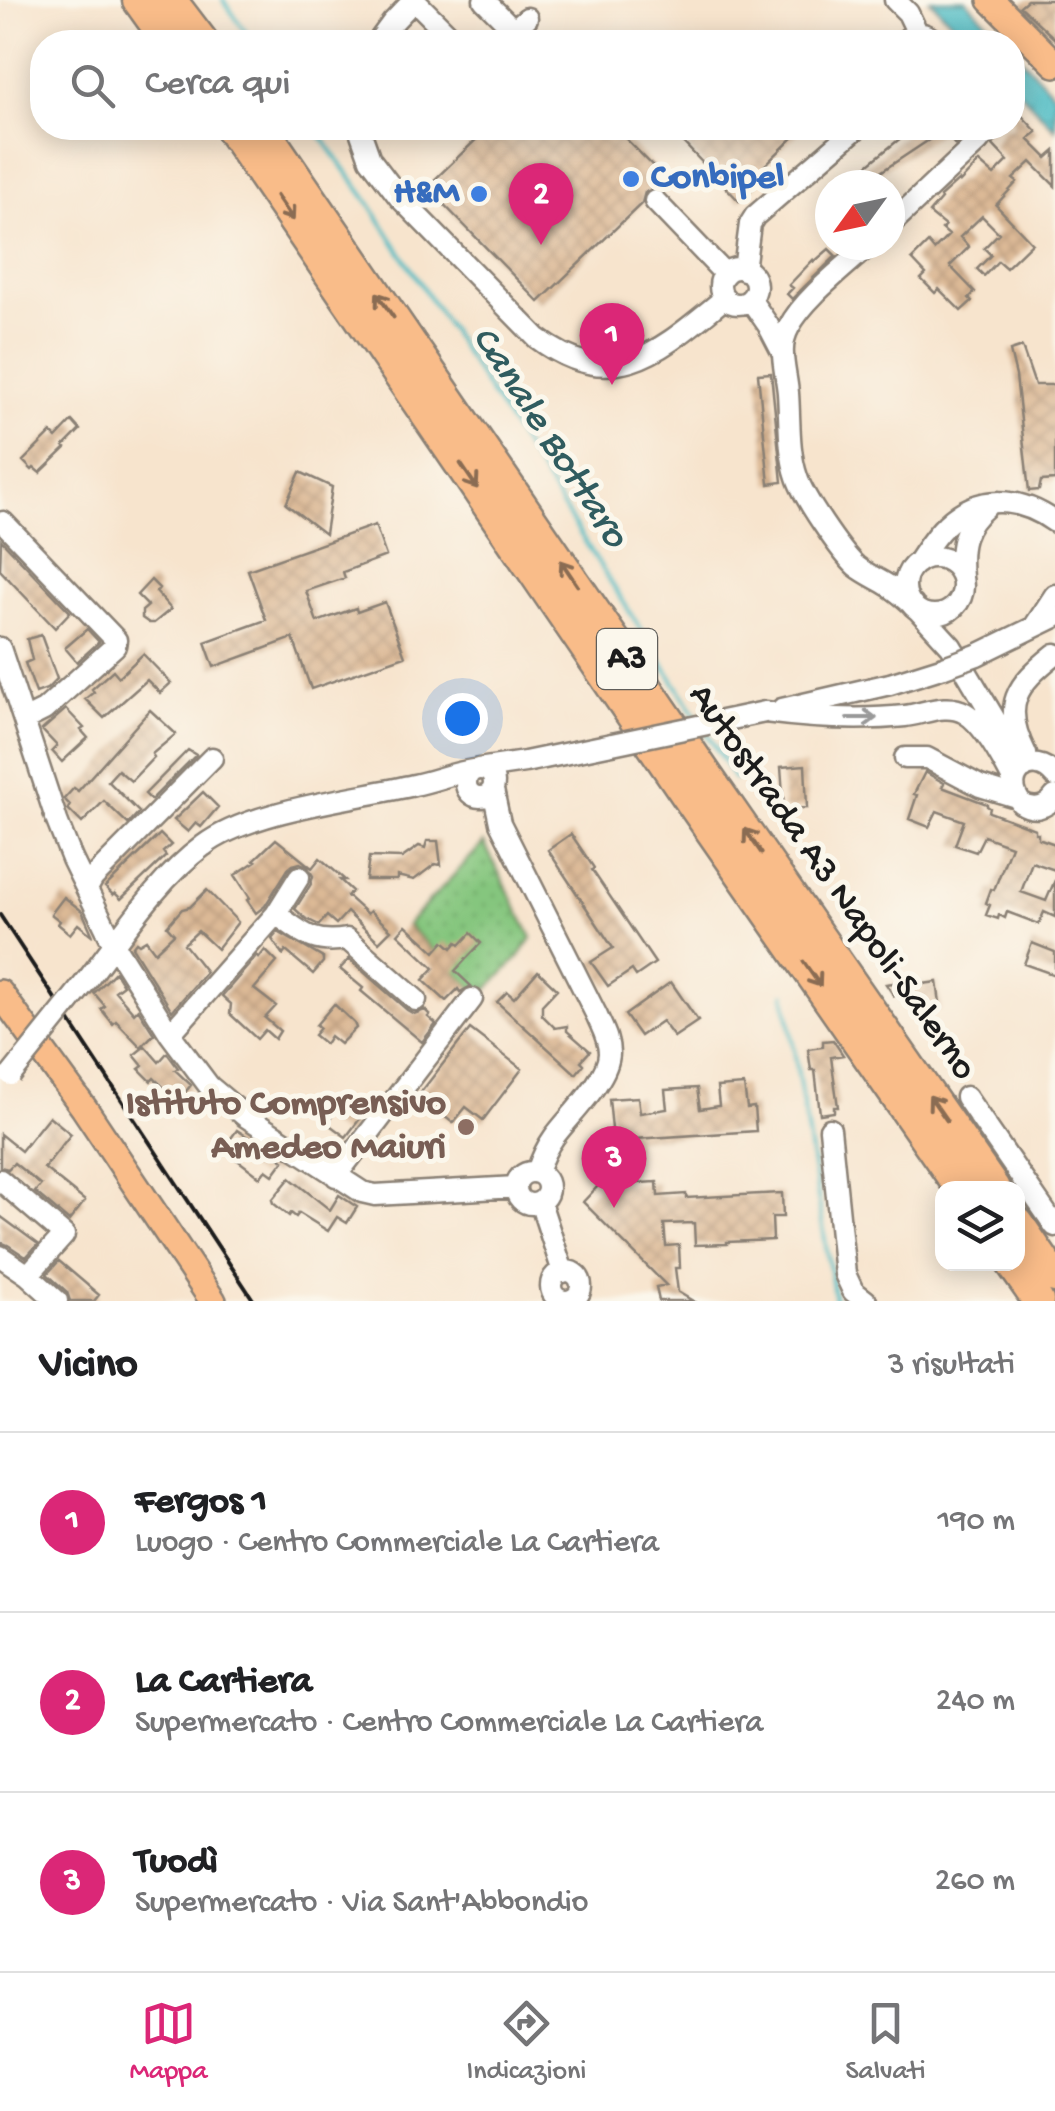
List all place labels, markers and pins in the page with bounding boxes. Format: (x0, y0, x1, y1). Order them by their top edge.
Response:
place label: Conbipel (651, 157, 784, 201)
pin: 2 (508, 162, 574, 245)
marker: Conbipel (620, 168, 642, 190)
place label: H&M (393, 172, 461, 216)
marker: H&M (468, 183, 490, 205)
pin: 1 (580, 302, 644, 385)
place label: Istituto Comprensivo Amedeo Maiuri (126, 1083, 446, 1171)
marker: Istituto Comprensivo Amedeo Maiuri (455, 1116, 477, 1138)
pin: 3 (582, 1126, 646, 1208)

